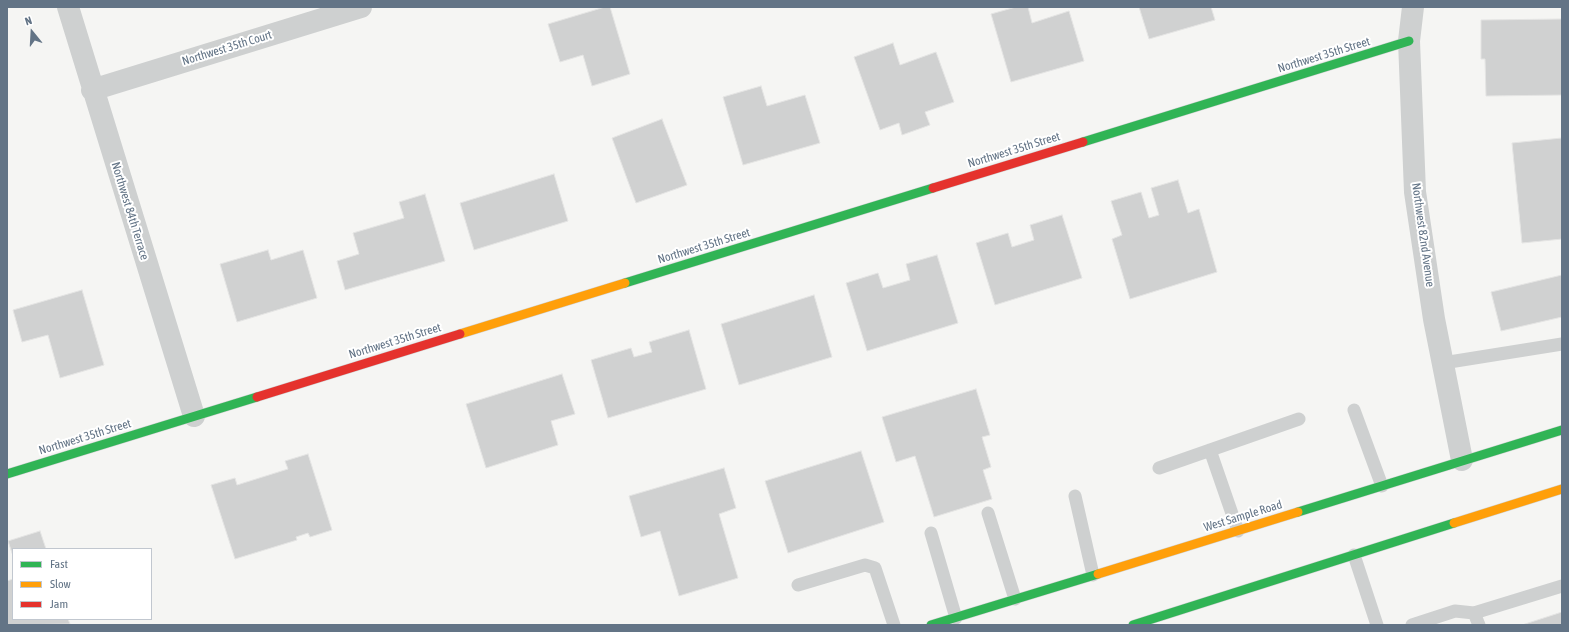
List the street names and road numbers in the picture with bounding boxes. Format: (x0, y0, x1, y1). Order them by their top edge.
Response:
street label: Northwest 35th Court (180, 27, 274, 69)
street label: Northwest 35th Street (1276, 34, 1372, 76)
street label: Northwest 35th Street (966, 129, 1062, 171)
street label: Northwest 84th Terrace (108, 160, 152, 262)
street label: Northwest 82nd Avenue (1409, 182, 1437, 288)
street label: Northwest 35th Street (656, 225, 752, 267)
street label: Northwest 35th Street (347, 320, 443, 362)
street label: Northwest 35th Street (37, 416, 133, 458)
street label: West Sample Road (1202, 497, 1284, 535)

